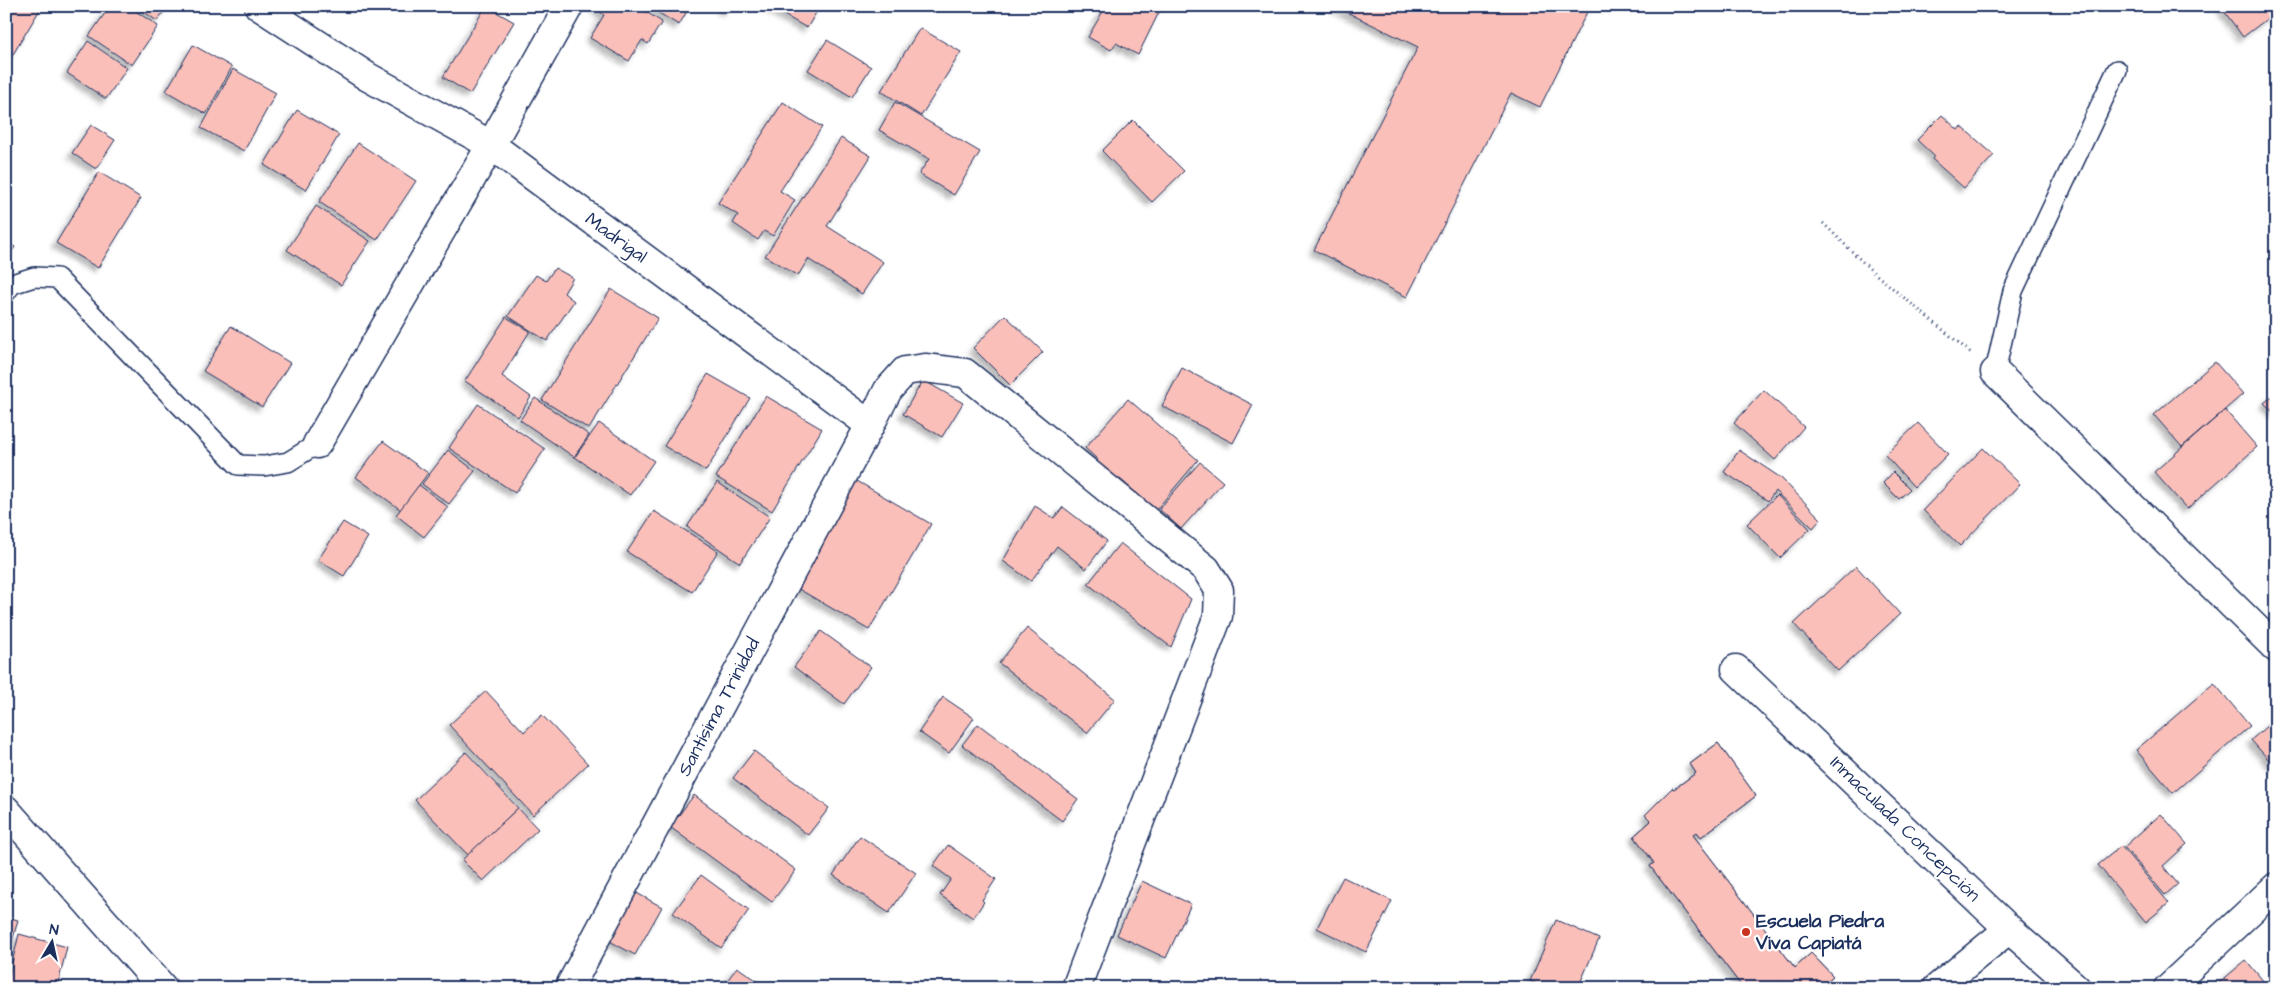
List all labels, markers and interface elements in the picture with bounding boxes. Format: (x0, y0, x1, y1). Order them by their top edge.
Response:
street label: Madrigal (579, 206, 653, 271)
street label: Santísima Trinidad (671, 633, 767, 781)
street label: Inmaculada Concepción (1824, 750, 1986, 908)
place label: Escuela Piedra Viva Capiatá (1755, 908, 1884, 957)
north arrow (28, 916, 78, 966)
text: N (48, 920, 60, 941)
marker: Escuela Piedra Viva Capiatá (1740, 926, 1752, 938)

